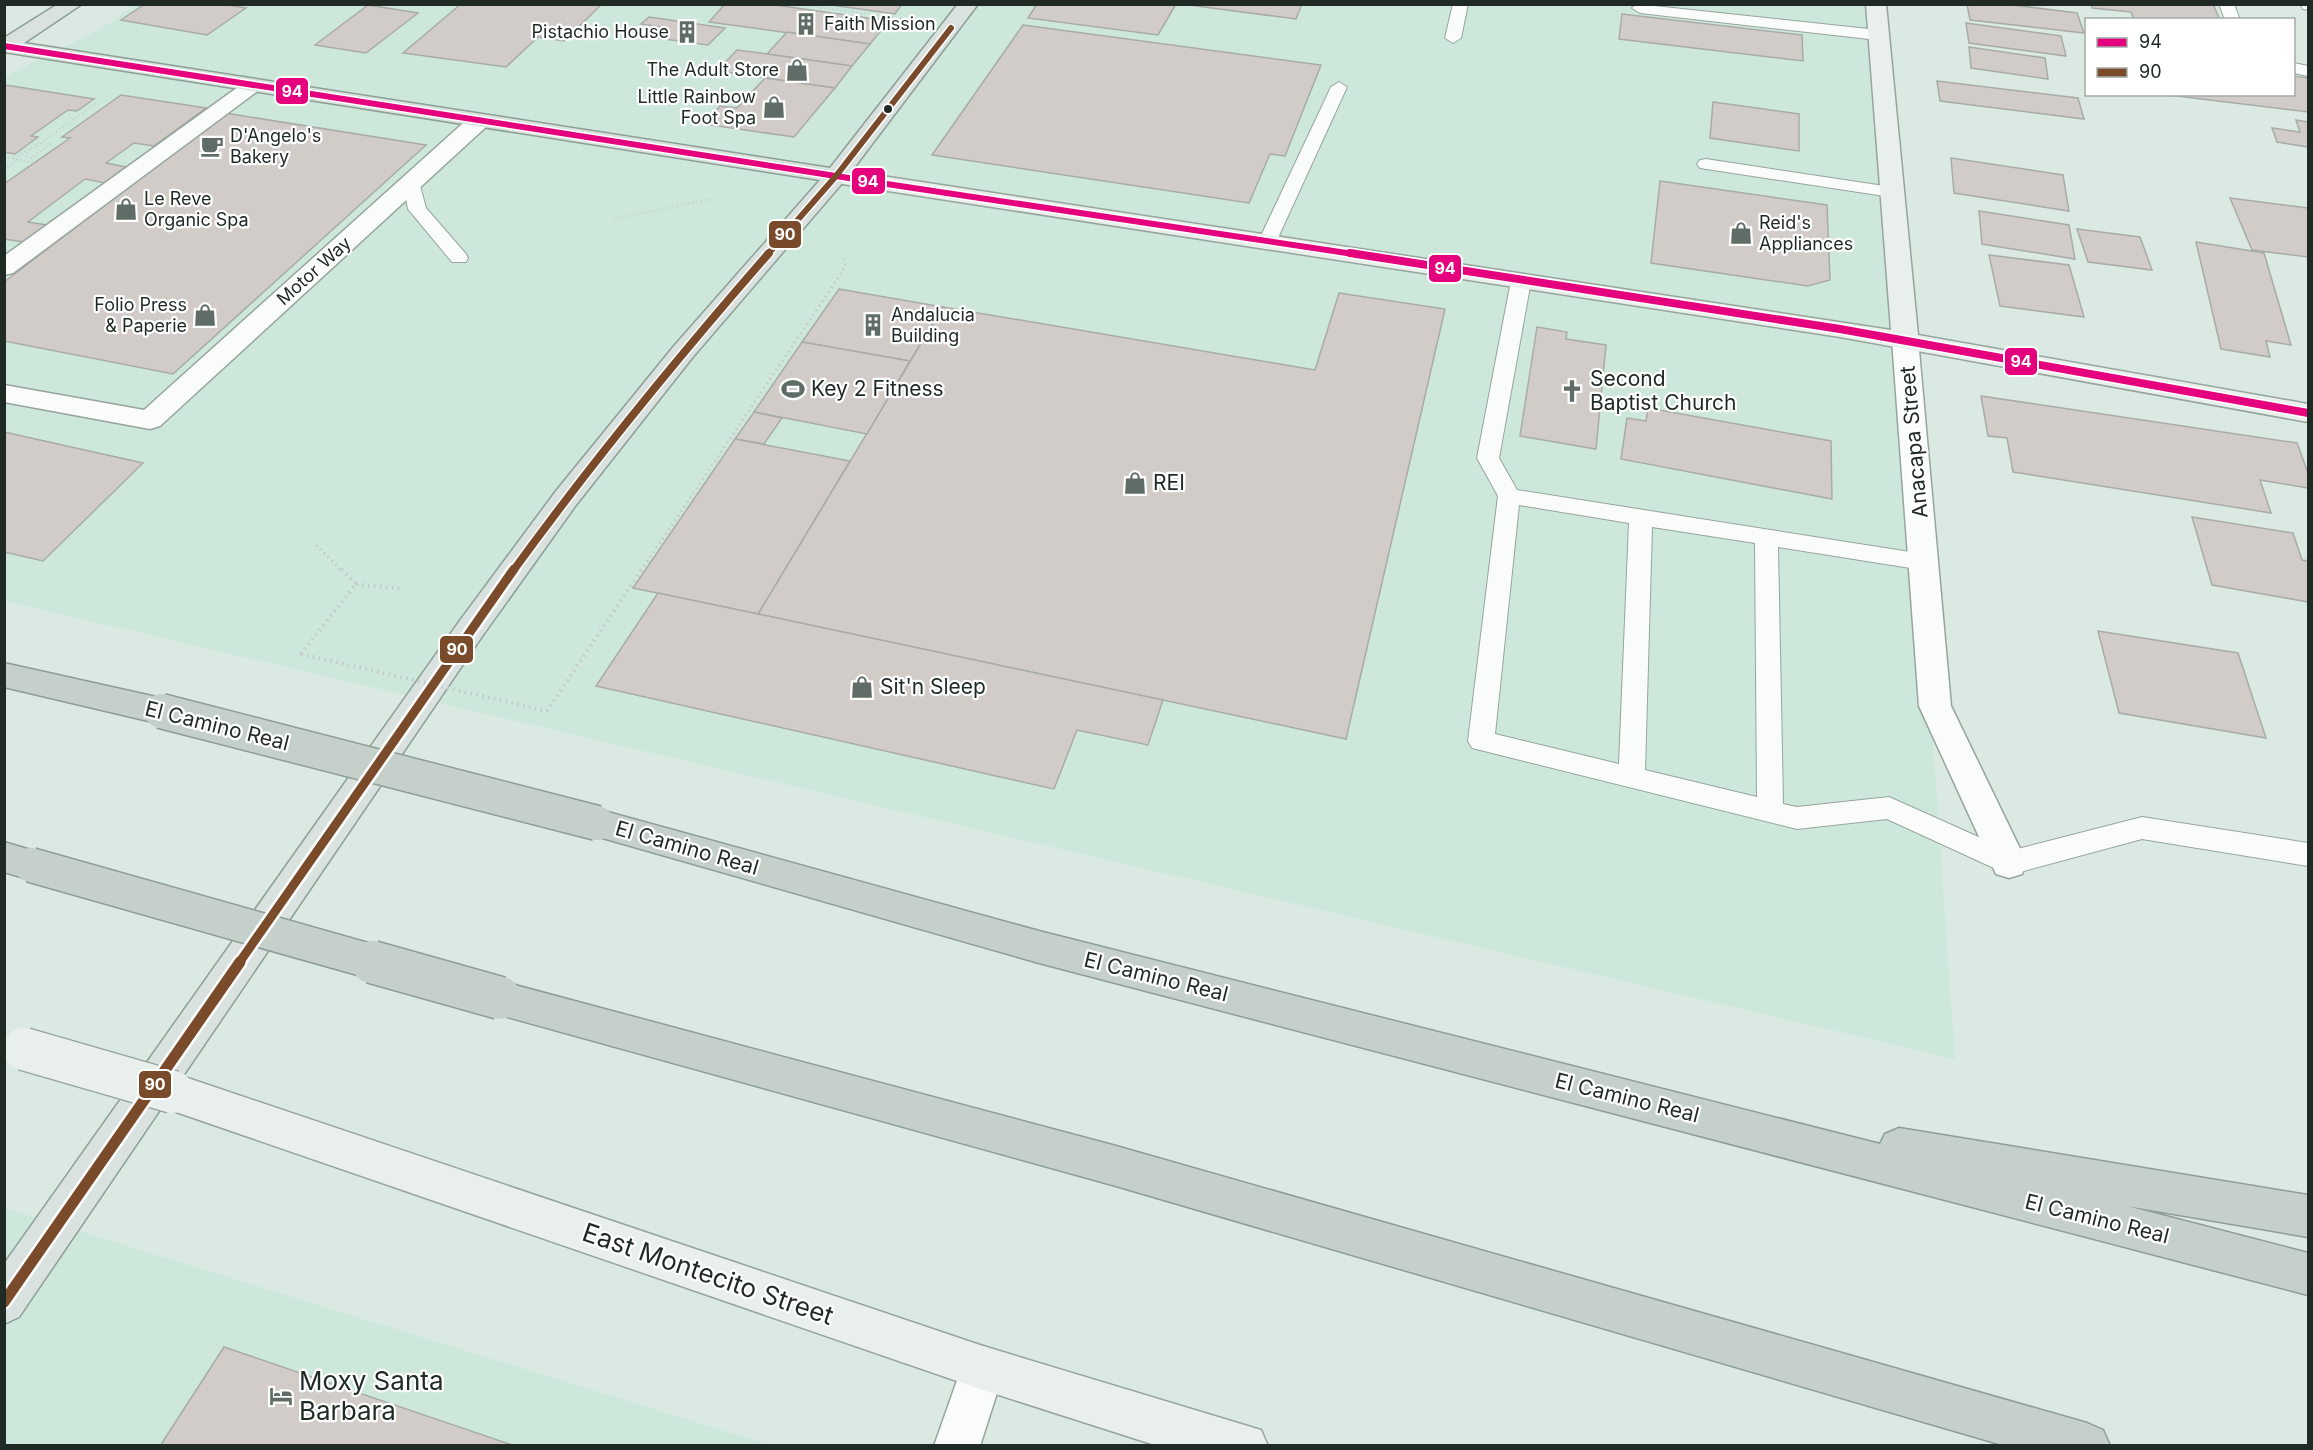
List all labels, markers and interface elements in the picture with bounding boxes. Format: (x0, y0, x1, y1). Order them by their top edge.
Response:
building icon: Faith Mission (793, 11, 819, 37)
place label: Faith Mission (824, 13, 936, 34)
legend (2085, 18, 2295, 96)
building icon: Pistachio House (674, 19, 700, 45)
place label: Pistachio House (532, 21, 669, 42)
text: 94 (2139, 31, 2162, 52)
shop icon: The Adult Store (784, 57, 810, 83)
place label: The Adult Store (646, 59, 779, 80)
text: 90 (2139, 61, 2162, 82)
line badge: 94 (275, 77, 309, 105)
text: 94 (281, 81, 303, 101)
place label: Little Rainbow Foot Spa (637, 86, 756, 128)
shop icon: Little Rainbow Foot Spa (761, 94, 787, 120)
unlabelled marker (882, 103, 894, 115)
place label: D'Angelo's Bakery (230, 125, 321, 167)
cafe icon: D'Angelo's Bakery (199, 133, 225, 159)
line badge: 94 (851, 167, 886, 195)
text: 94 (857, 171, 879, 191)
place label: Le Reve Organic Spa (144, 188, 249, 230)
shop icon: Le Reve Organic Spa (113, 196, 139, 222)
place label: Reid's Appliances (1759, 212, 1853, 254)
line badge: 90 (768, 220, 802, 249)
shop icon: Reid's Appliances (1728, 220, 1754, 246)
text: 90 (774, 224, 796, 244)
street label: Motor Way (272, 232, 355, 309)
line badge: 94 (1428, 254, 1462, 283)
text: 94 (1434, 258, 1456, 278)
place label: Folio Press & Paperie (94, 294, 187, 336)
shop icon: Folio Press & Paperie (192, 302, 218, 328)
place label: Andalucia Building (891, 304, 975, 346)
building icon: Andalucia Building (860, 312, 886, 338)
line badge: 94 (2004, 347, 2038, 376)
text: 94 (2010, 351, 2032, 371)
street label: Anacapa Street (1894, 365, 1933, 519)
place label: Second Baptist Church (1590, 366, 1736, 415)
sports icon: Key 2 Fitness (780, 376, 806, 402)
place label: Key 2 Fitness (811, 376, 944, 401)
church icon: Second Baptist Church (1559, 378, 1585, 404)
shop icon: REI (1122, 470, 1148, 496)
place label: REI (1153, 470, 1185, 495)
line badge: 90 (439, 635, 474, 664)
text: 90 (446, 639, 468, 659)
shop icon: Sit'n Sleep (849, 674, 875, 700)
place label: Sit'n Sleep (880, 674, 986, 699)
street label: El Camino Real (142, 696, 292, 756)
street label: El Camino Real (613, 815, 762, 880)
street label: El Camino Real (1081, 947, 1231, 1007)
street label: El Camino Real (1552, 1068, 1702, 1128)
line badge: 90 (138, 1070, 172, 1099)
text: 90 (144, 1074, 166, 1094)
street label: El Camino Real (2022, 1189, 2172, 1249)
street label: East Montecito Street (579, 1216, 838, 1331)
place label: Moxy Santa Barbara (299, 1365, 444, 1426)
hotel icon: Moxy Santa Barbara (268, 1383, 294, 1409)

